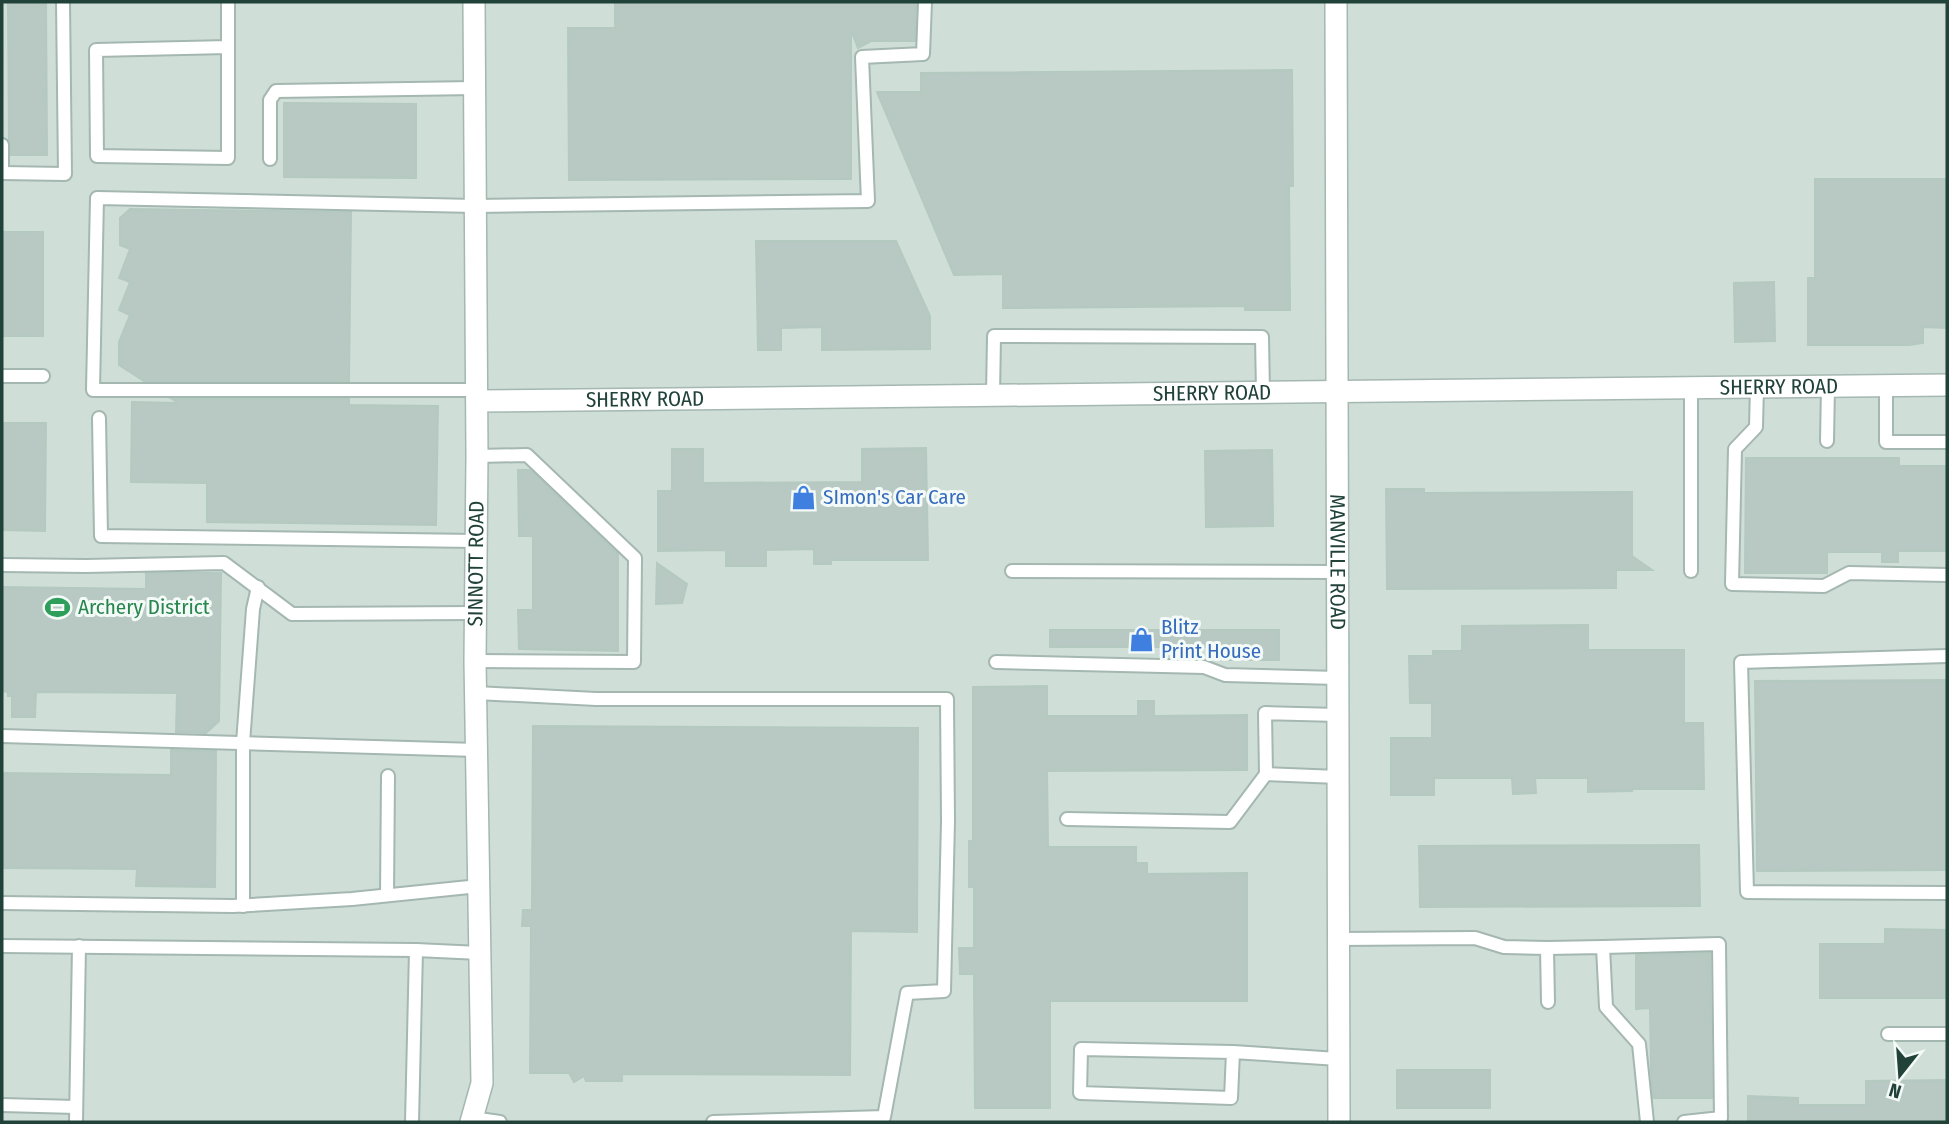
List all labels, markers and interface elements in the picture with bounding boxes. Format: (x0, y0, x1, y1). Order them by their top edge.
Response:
street label: SHERRY ROAD (1720, 373, 1838, 400)
street label: SHERRY ROAD (1153, 379, 1271, 407)
street label: SHERRY ROAD (586, 386, 704, 413)
shop icon: SImon's Car Care (789, 483, 817, 511)
place label: SImon's Car Care (823, 484, 966, 510)
street label: MANVILLE ROAD (1324, 494, 1351, 630)
street label: SINNOTT ROAD (462, 501, 490, 627)
sports icon: Archery District (44, 593, 72, 621)
place label: Archery District (78, 594, 210, 620)
place label: Blitz Print House (1161, 614, 1261, 664)
shop icon: Blitz Print House (1127, 625, 1155, 653)
north arrow (1865, 1040, 1935, 1110)
text: N (1886, 1078, 1904, 1103)

